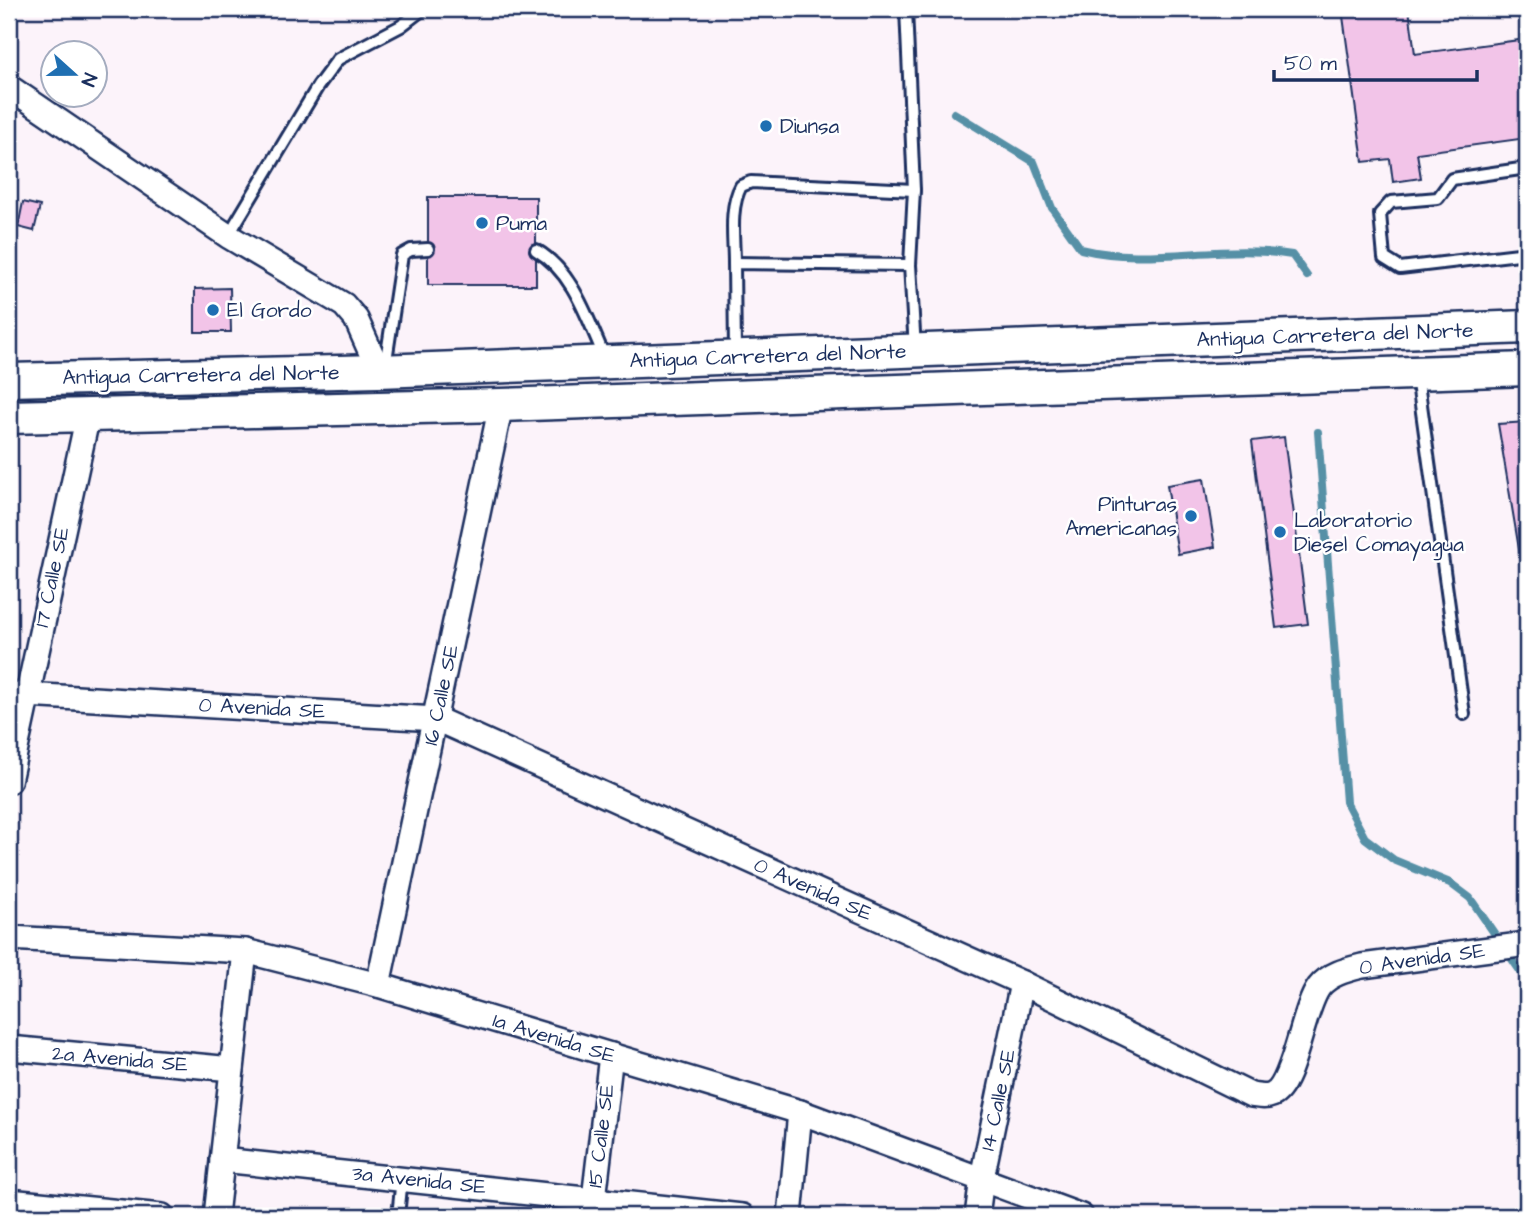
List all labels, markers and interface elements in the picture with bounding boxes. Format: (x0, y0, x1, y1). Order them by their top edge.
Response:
north arrow (38, 38, 108, 108)
scale bar (1274, 38, 1476, 82)
text: 50 m (1284, 49, 1338, 78)
text: N (74, 69, 103, 90)
place label: Diunsa (780, 112, 840, 141)
marker: Diunsa (758, 118, 774, 134)
place label: Puma (496, 209, 547, 238)
marker: Puma (474, 215, 490, 231)
place label: El Gordo (227, 296, 312, 325)
marker: El Gordo (205, 302, 221, 318)
street label: Antigua Carretera del Norte (1196, 316, 1474, 356)
street label: Antigua Carretera del Norte (629, 337, 907, 377)
street label: Antigua Carretera del Norte (62, 358, 340, 394)
place label: Pinturas Americanas (1065, 490, 1177, 543)
place label: Laboratorio Diesel Comayagua (1294, 506, 1464, 561)
marker: Pinturas Americanas (1183, 508, 1199, 524)
street label: 17 Calle SE (27, 524, 77, 630)
marker: Laboratorio Diesel Comayagua (1272, 524, 1288, 540)
street label: 16 Calle SE (416, 641, 466, 748)
street label: 0 Avenida SE (198, 690, 327, 726)
street label: 0 Avenida SE (749, 850, 877, 928)
street label: 0 Avenida SE (1357, 936, 1487, 982)
street label: 1a Avenida SE (489, 1006, 619, 1071)
street label: 2a Avenida SE (51, 1039, 190, 1079)
street label: 14 Calle SE (973, 1046, 1023, 1154)
street label: 15 Calle SE (580, 1082, 622, 1189)
street label: 3a Avenida SE (350, 1159, 488, 1202)

